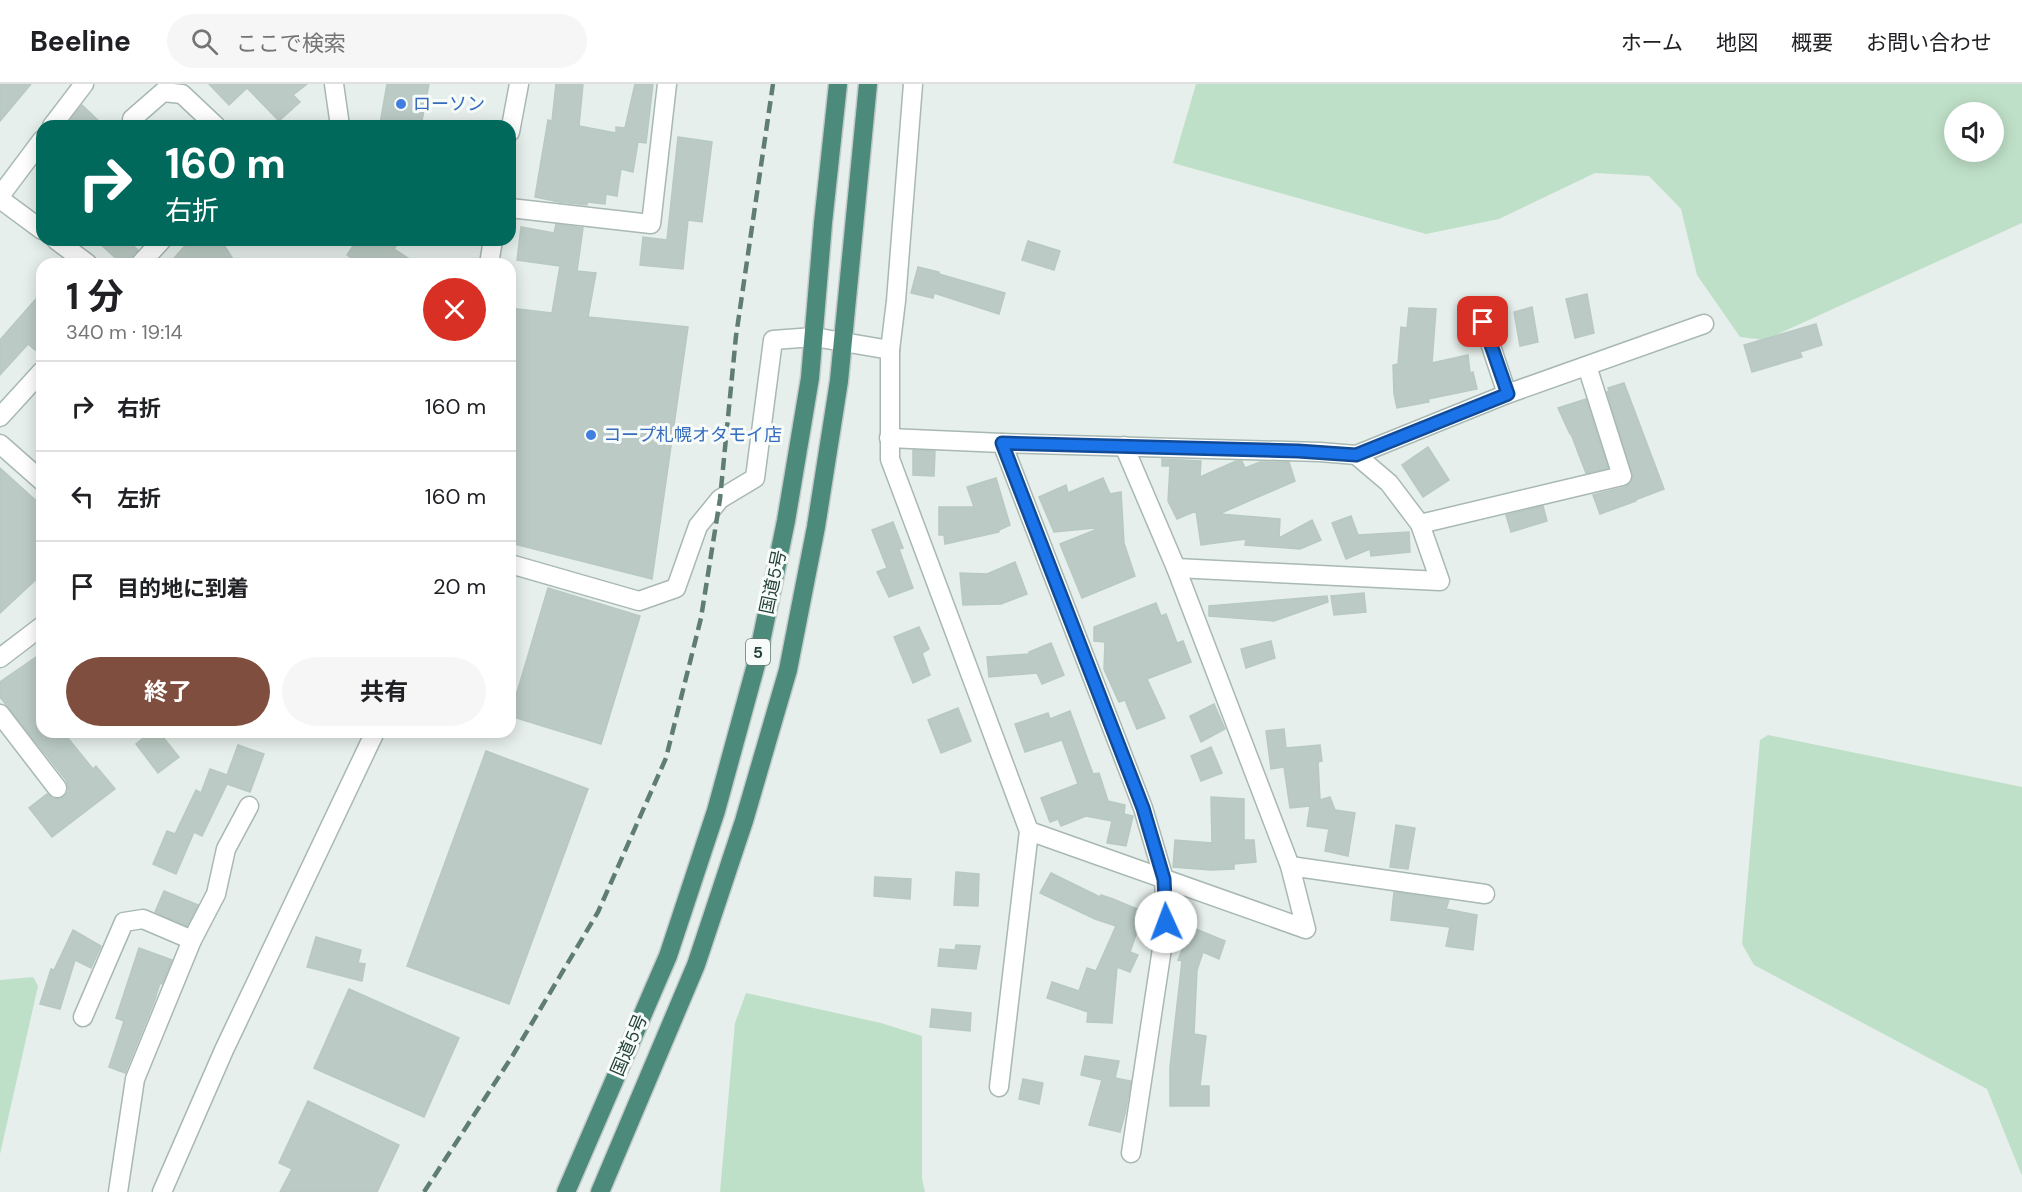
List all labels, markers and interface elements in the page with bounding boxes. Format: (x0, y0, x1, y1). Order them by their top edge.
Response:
search box (167, 14, 587, 68)
text: Beeline (30, 23, 131, 60)
icon: search (188, 25, 221, 58)
text: ここで検索 (236, 29, 346, 58)
text: ホーム (1621, 29, 1683, 57)
text: 地図 (1716, 29, 1758, 57)
text: 概要 (1791, 29, 1833, 57)
text: お問い合わせ (1866, 29, 1992, 57)
place label: ローソン (413, 92, 485, 116)
marker: ローソン (394, 97, 408, 111)
map controls (1944, 102, 2004, 162)
button: sound (1944, 102, 2004, 162)
text: 160 m (165, 136, 286, 191)
icon: right (66, 144, 144, 222)
text: 右折 (165, 193, 219, 228)
text: 1 分 (66, 273, 124, 320)
button: close (423, 278, 486, 341)
pin (1457, 296, 1508, 347)
icon: arrive (1466, 305, 1499, 338)
text: 340 m · 19:14 (66, 319, 183, 345)
icon: right (66, 390, 99, 423)
text: 160 m (425, 392, 486, 421)
text: 右折 (117, 394, 161, 423)
place label: コープ札幌オタモイ店 (603, 423, 782, 447)
marker: コープ札幌オタモイ店 (584, 428, 598, 442)
icon: left (66, 480, 99, 513)
text: 160 m (425, 482, 486, 511)
text: 左折 (117, 484, 161, 513)
street label: 国道5号 (755, 548, 791, 616)
icon: arrive (66, 570, 99, 603)
text: 20 m (433, 572, 486, 601)
text: 目的地に到着 (117, 574, 249, 603)
road number: 5 (746, 639, 770, 665)
button: 終了 (66, 657, 270, 726)
button: 共有 (282, 657, 486, 726)
position arrow (1134, 890, 1198, 954)
street label: 国道5号 (605, 1010, 653, 1080)

